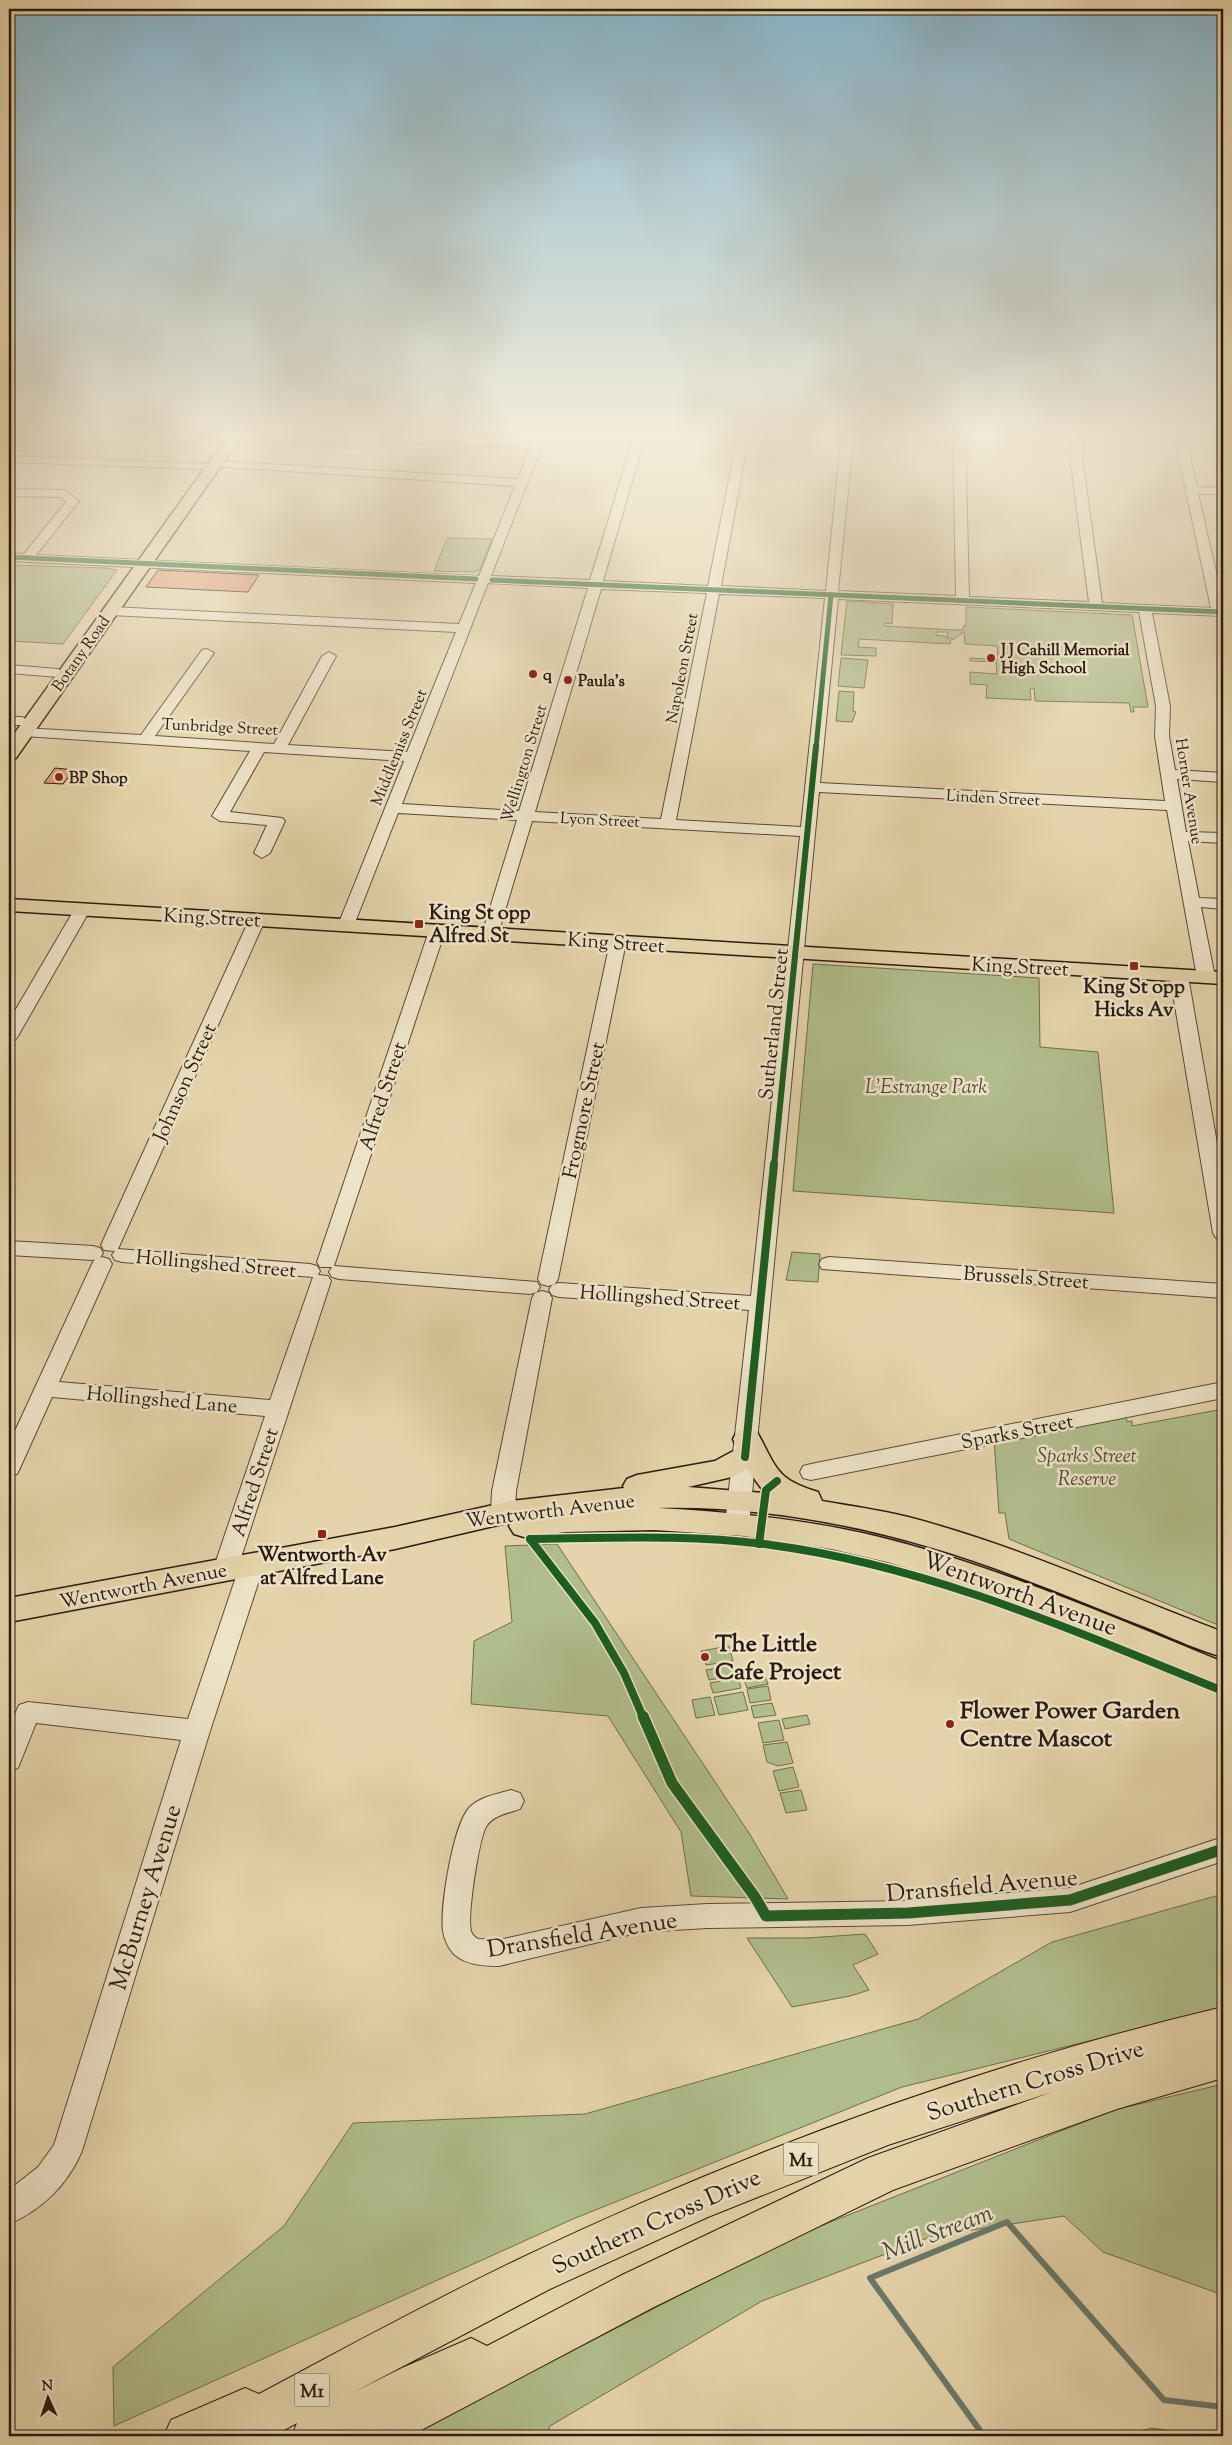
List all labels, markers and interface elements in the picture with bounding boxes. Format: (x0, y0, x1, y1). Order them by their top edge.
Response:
street label: Napoleon Street (661, 611, 706, 726)
street label: Botany Road (47, 612, 117, 697)
place label: J J Cahill Memorial High School (999, 640, 1130, 681)
marker: J J Cahill Memorial High School (985, 652, 997, 664)
place label: q (543, 665, 553, 688)
marker: q (527, 668, 539, 680)
place label: Paula's (578, 671, 625, 694)
marker: Paula's (562, 674, 574, 686)
street label: Middlemiss Street (366, 686, 434, 810)
street label: Wellington Street (496, 701, 554, 826)
street label: Tunbridge Street (161, 714, 279, 743)
street label: Horner Avenue (1168, 737, 1207, 846)
place label: BP Shop (69, 768, 128, 791)
marker: BP Shop (53, 771, 65, 783)
street label: Linden Street (945, 786, 1041, 813)
street label: Lyon Street (559, 808, 641, 835)
place label: King St opp Alfred St (429, 900, 531, 952)
street label: King Street (162, 902, 261, 937)
marker: King St opp Alfred St (413, 918, 425, 930)
street label: King Street (566, 927, 666, 962)
street label: Sutherland Street (753, 947, 798, 1101)
street label: King Street (970, 951, 1069, 986)
marker: King St opp Hicks Av (1128, 960, 1140, 972)
place label: King St opp Hicks Av (1083, 974, 1185, 1026)
street label: Johnson Street (147, 1019, 225, 1148)
street label: Alfred Street (353, 1039, 416, 1155)
street label: Frogmore Street (557, 1039, 614, 1182)
park label: L'Estrange Park (865, 1074, 987, 1103)
street label: Hollingshed Street (134, 1244, 297, 1287)
street label: Brussels Street (962, 1261, 1090, 1298)
street label: Hollingshed Street (579, 1279, 741, 1320)
street label: Hollingshed Lane (85, 1380, 238, 1423)
street label: Sparks Street (959, 1408, 1076, 1459)
street label: Alfred Street (225, 1425, 288, 1541)
park label: Sparks Street Reserve (1037, 1443, 1137, 1495)
street label: Wentworth Avenue (464, 1488, 637, 1537)
marker: Wentworth Av at Alfred Lane (316, 1528, 328, 1540)
place label: Wentworth Av at Alfred Lane (257, 1542, 387, 1594)
street label: Wentworth Avenue (917, 1544, 1121, 1646)
street label: Wentworth Avenue (57, 1557, 230, 1618)
place label: The Little Cafe Project (715, 1628, 842, 1690)
marker: The Little Cafe Project (699, 1651, 711, 1663)
place label: Flower Power Garden Centre Mascot (960, 1695, 1181, 1757)
marker: Flower Power Garden Centre Mascot (944, 1718, 956, 1730)
street label: McBurney Avenue (103, 1801, 191, 1995)
street label: Dransfield Avenue (885, 1862, 1079, 1912)
street label: Dransfield Avenue (485, 1904, 680, 1968)
street label: Southern Cross Drive (923, 2033, 1148, 2131)
road number: M1 (784, 2142, 818, 2176)
street label: Southern Cross Drive (547, 2161, 767, 2284)
water label: Mill Stream (877, 2196, 999, 2271)
north arrow (22, 2372, 72, 2422)
road number: M1 (294, 2374, 330, 2406)
text: N (41, 2377, 54, 2397)

